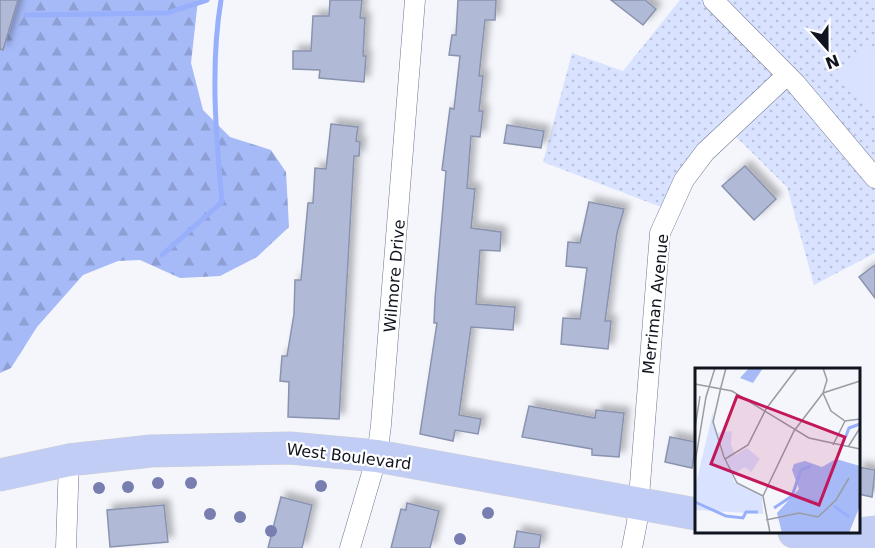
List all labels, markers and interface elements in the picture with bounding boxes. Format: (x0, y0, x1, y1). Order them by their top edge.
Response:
north arrow (797, 18, 857, 78)
text: N (823, 50, 842, 73)
street label: Wilmore Drive (380, 219, 409, 333)
street label: Merriman Avenue (639, 233, 672, 375)
inset map (695, 368, 860, 533)
street label: West Boulevard (286, 439, 412, 474)

